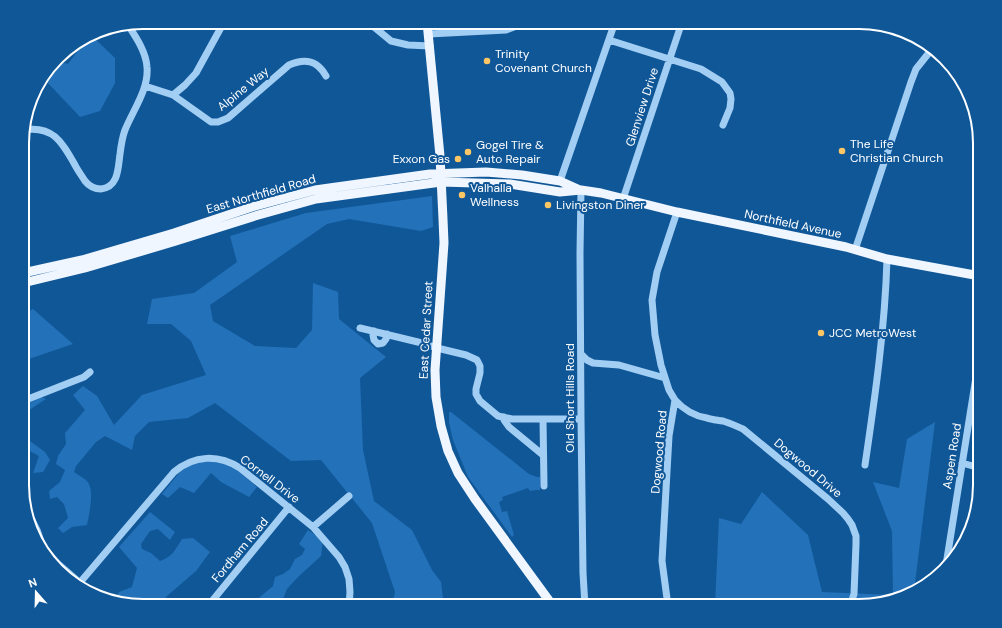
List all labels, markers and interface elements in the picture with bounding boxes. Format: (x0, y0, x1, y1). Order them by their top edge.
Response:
place label: Trinity Covenant Church (495, 46, 592, 76)
marker: Trinity Covenant Church (482, 56, 492, 66)
street label: Alpine Way (214, 63, 272, 115)
street label: Glenview Drive (622, 65, 662, 148)
place label: The Life Christian Church (850, 136, 943, 166)
place label: Gogel Tire & Auto Repair (476, 137, 544, 167)
marker: The Life Christian Church (837, 146, 847, 156)
marker: Gogel Tire & Auto Repair (463, 147, 473, 157)
place label: Exxon Gas (393, 151, 450, 167)
marker: Exxon Gas (453, 154, 463, 164)
street label: East Northfield Road (204, 171, 318, 217)
place label: Valhalla Wellness (470, 180, 519, 210)
marker: Valhalla Wellness (457, 190, 467, 200)
place label: Livingston Diner (556, 197, 645, 213)
marker: Livingston Diner (543, 200, 553, 210)
street label: Northfield Avenue (743, 206, 843, 242)
street label: East Cedar Street (415, 280, 437, 379)
place label: JCC MetroWest (829, 325, 917, 341)
marker: JCC MetroWest (816, 328, 826, 338)
street label: Old Short Hills Road (562, 343, 578, 453)
street label: Dogwood Road (647, 410, 671, 494)
street label: Aspen Road (939, 422, 965, 490)
street label: Dogwood Drive (771, 435, 845, 501)
street label: Cornell Drive (237, 451, 303, 507)
street label: Fordham Road (208, 514, 272, 586)
north arrow (16, 572, 56, 612)
text: N (26, 575, 39, 591)

